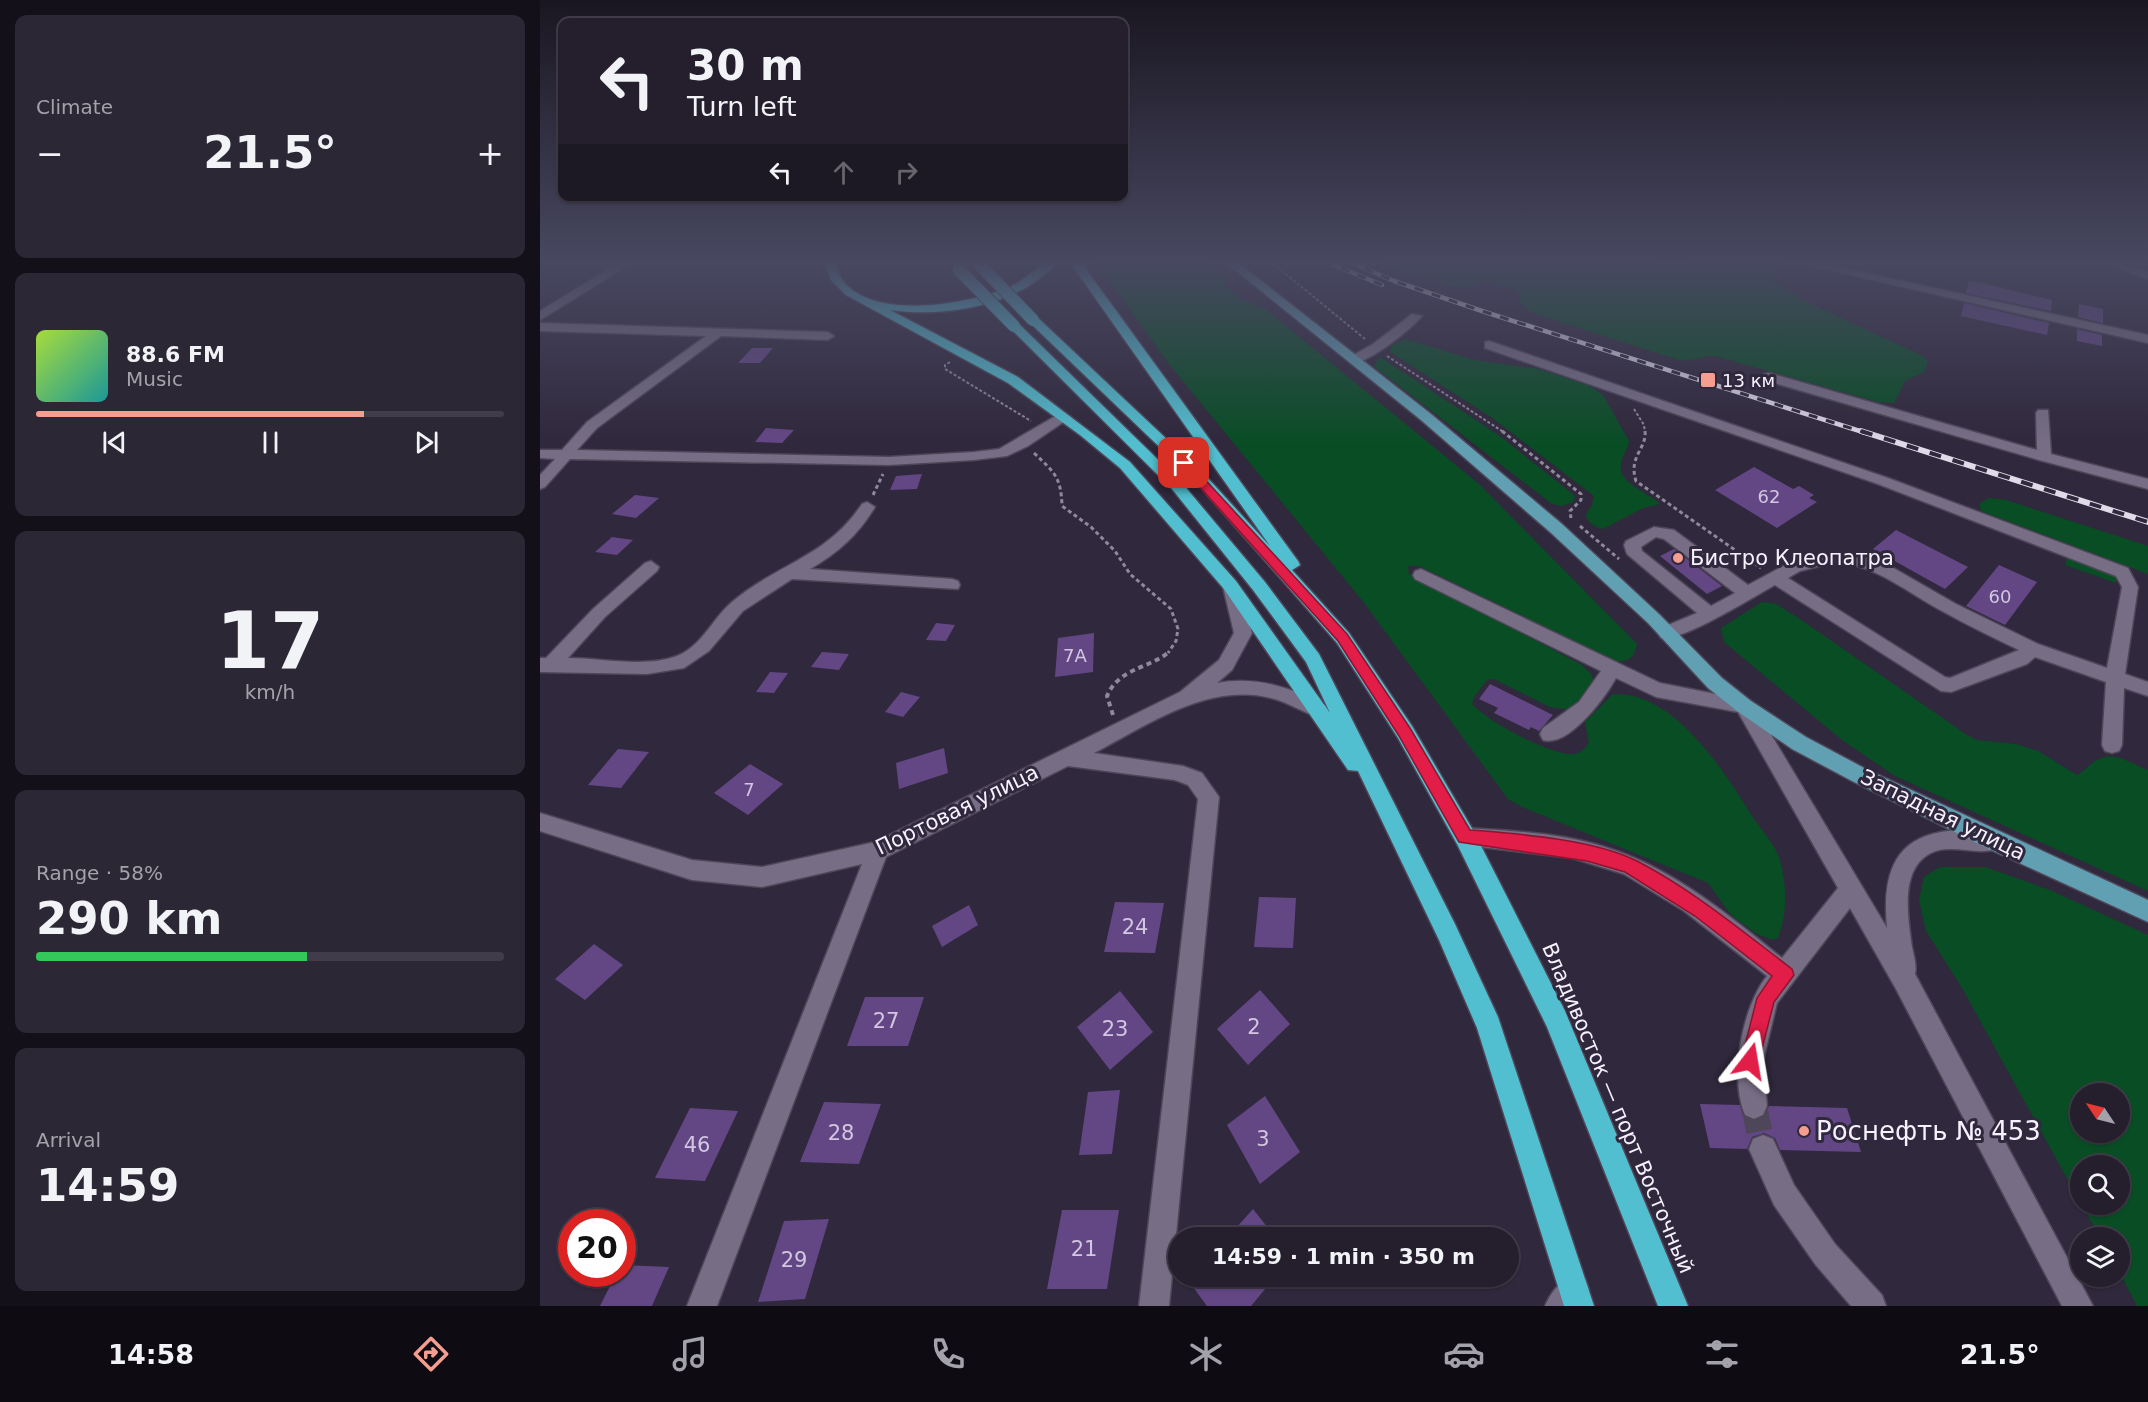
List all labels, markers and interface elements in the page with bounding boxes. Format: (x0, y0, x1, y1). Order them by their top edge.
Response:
text: 30 m (687, 41, 804, 90)
icon: left (588, 42, 666, 120)
text: Turn left (687, 91, 797, 122)
text: Climate (36, 95, 113, 119)
text: 21.5° (203, 126, 337, 179)
text: − (36, 134, 64, 173)
text: + (476, 134, 504, 173)
icon: left (764, 156, 797, 189)
icon: ahead (827, 156, 860, 189)
icon: right (890, 156, 923, 189)
text: 88.6 FM (126, 342, 225, 367)
text: Music (126, 367, 183, 391)
place label: 13 км (1722, 370, 1775, 391)
marker: 13 км (1699, 371, 1717, 389)
icon: previous (98, 426, 131, 459)
icon: pause (254, 426, 287, 459)
icon: next (410, 426, 443, 459)
pin (1158, 437, 1209, 488)
icon: arrive (1167, 446, 1200, 479)
house number: 62 (1758, 486, 1780, 507)
place label: Бистро Клеопатра (1690, 546, 1894, 570)
marker: Бистро Клеопатра (1671, 551, 1685, 565)
house number: 60 (1989, 586, 2011, 607)
text: 17 (216, 596, 324, 686)
house number: 7А (1063, 645, 1088, 666)
text: km/h (245, 680, 295, 704)
street label: Портовая улица (872, 760, 1042, 860)
street label: Западная улица (1857, 765, 2029, 865)
house number: 7 (743, 779, 755, 800)
text: Range · 58% (36, 861, 163, 885)
text: 290 km (36, 892, 222, 945)
house number: 24 (1122, 915, 1148, 939)
street label: Владивосток — порт Восточный (1537, 939, 1699, 1277)
house number: 27 (873, 1009, 899, 1033)
house number: 2 (1247, 1015, 1261, 1039)
house number: 23 (1102, 1017, 1128, 1041)
position arrow (1718, 1029, 1782, 1093)
north arrow (2070, 1083, 2130, 1143)
map controls (2070, 1083, 2130, 1287)
place label: Роснефть № 453 (1816, 1116, 2041, 1146)
house number: 28 (828, 1121, 854, 1145)
marker: Роснефть № 453 (1797, 1124, 1811, 1138)
house number: 3 (1256, 1127, 1270, 1151)
text: Arrival (36, 1128, 101, 1152)
house number: 46 (684, 1133, 710, 1157)
button: search (2070, 1155, 2130, 1215)
text: 14:59 (36, 1159, 179, 1212)
speed limit sign: 20 (558, 1209, 636, 1287)
button: layers (2070, 1227, 2130, 1287)
house number: 21 (1071, 1237, 1097, 1261)
text: 14:59 · 1 min · 350 m (1212, 1244, 1475, 1269)
house number: 29 (781, 1248, 807, 1272)
icon: directions (410, 1333, 452, 1375)
icon: music (669, 1333, 711, 1375)
icon: phone (927, 1333, 969, 1375)
icon: climate (1185, 1333, 1227, 1375)
icon: car (1443, 1333, 1485, 1375)
icon: filters (1701, 1333, 1743, 1375)
text: 14:58 (108, 1339, 194, 1370)
text: 21.5° (1960, 1339, 2040, 1370)

